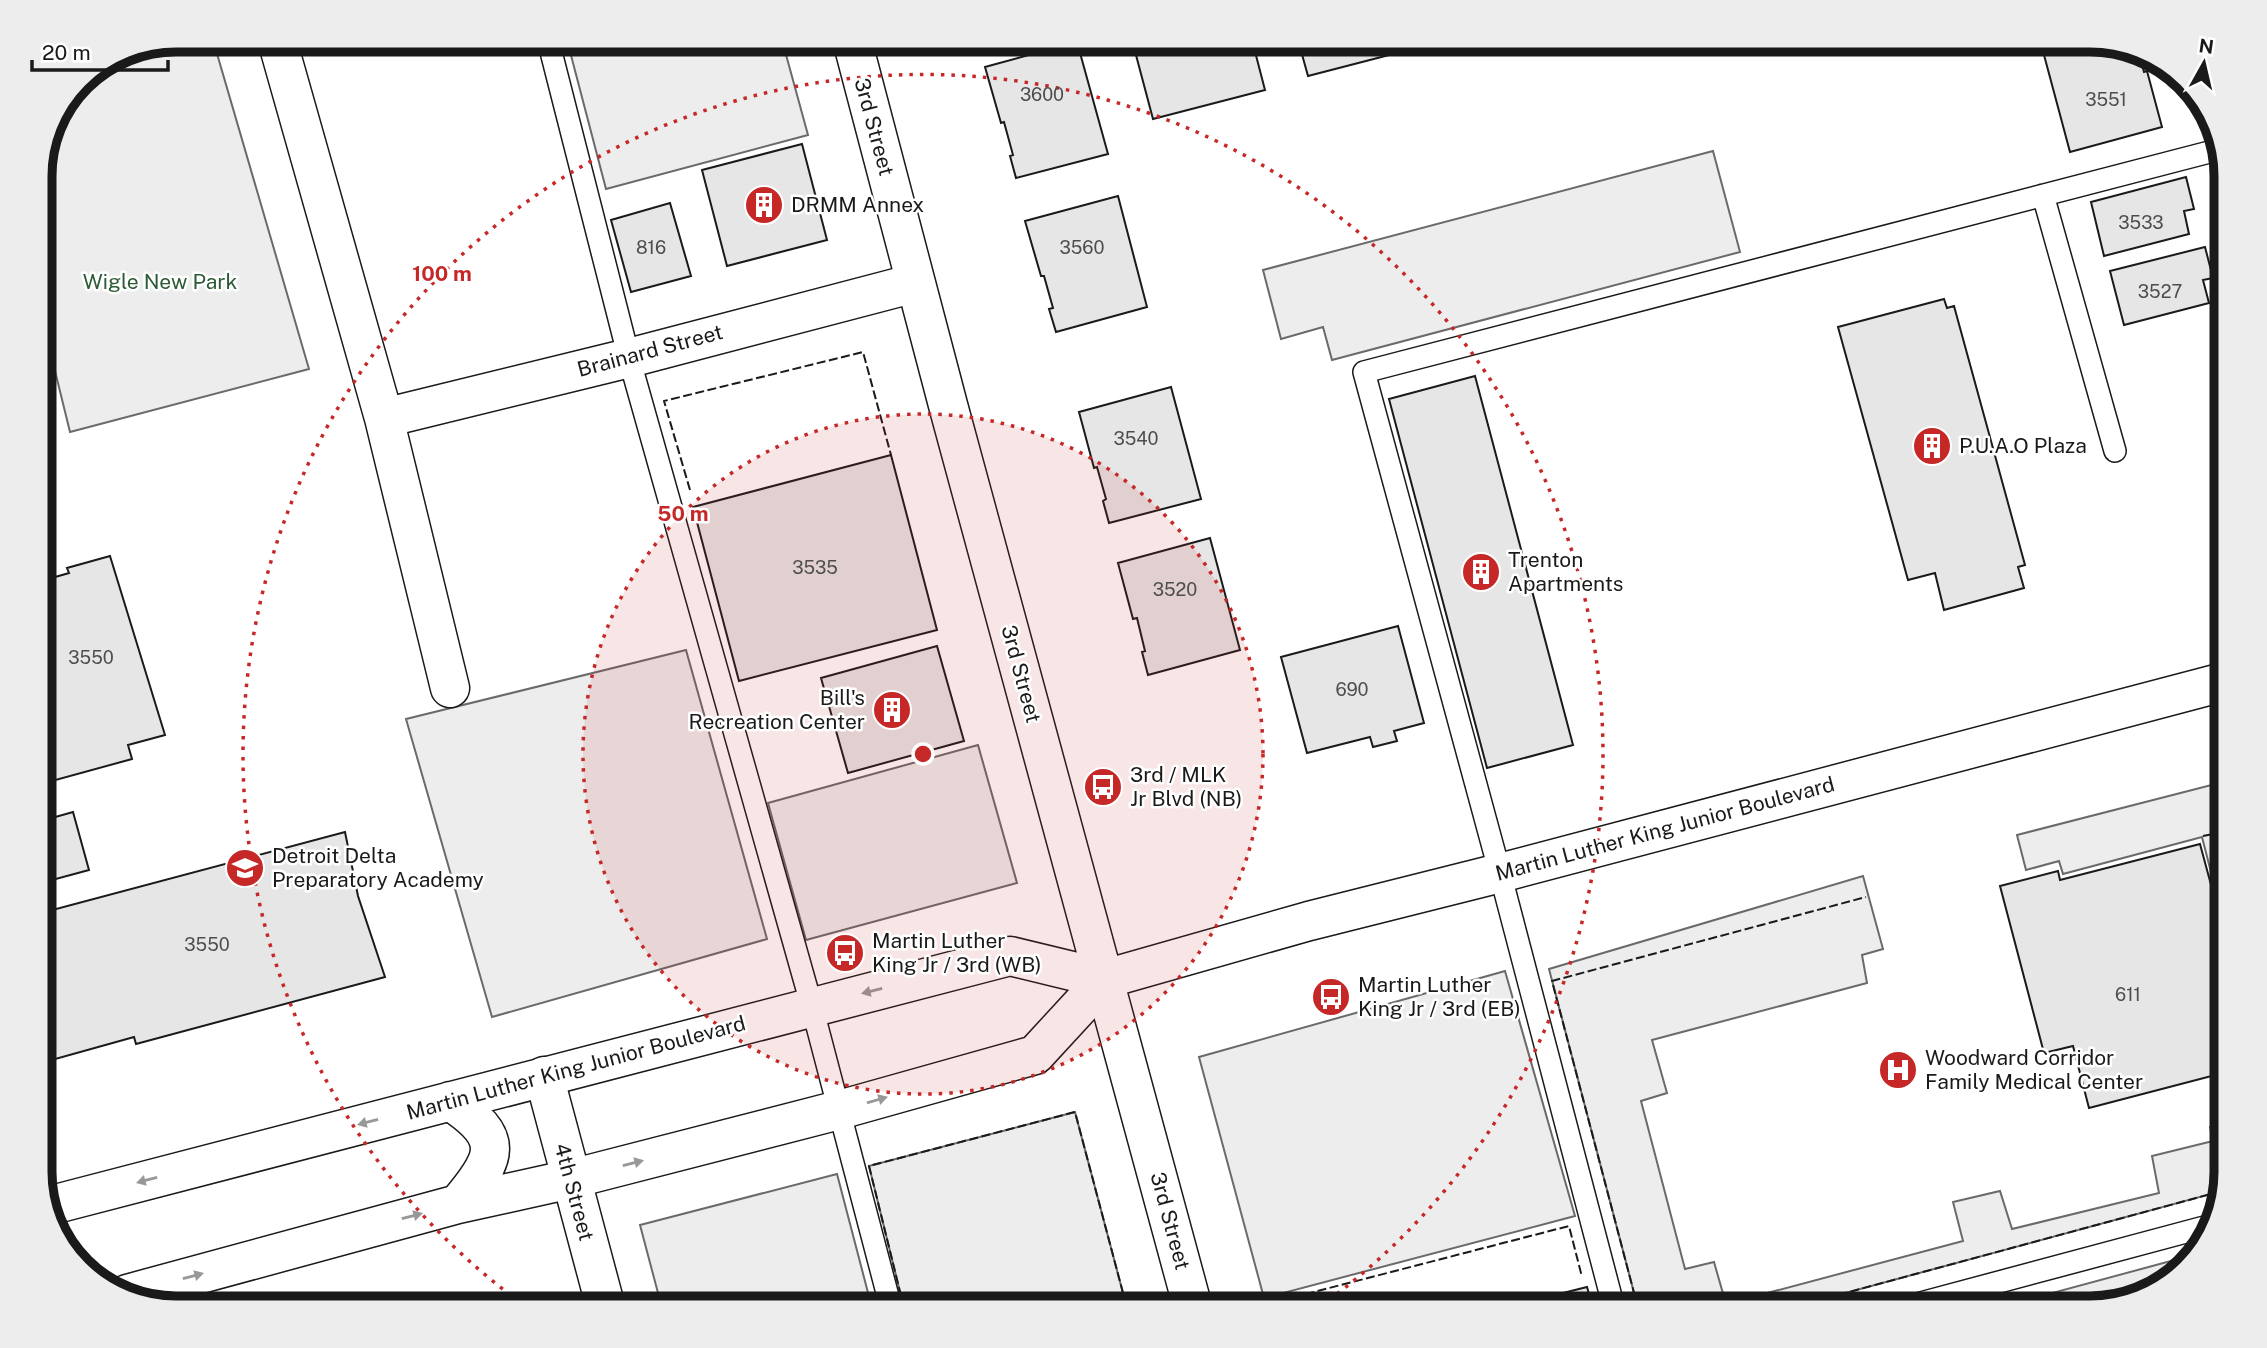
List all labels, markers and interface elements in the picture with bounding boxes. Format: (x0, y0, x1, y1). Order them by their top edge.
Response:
scale bar (32, 28, 168, 72)
north arrow (2169, 28, 2239, 98)
text: N (2197, 34, 2215, 58)
text: 20 m (42, 40, 91, 65)
street label: 3rd Street (849, 75, 900, 179)
house number: 3600 (1020, 84, 1064, 105)
house number: 3551 (2085, 89, 2127, 110)
building icon: DRMM Annex (743, 184, 785, 226)
place label: DRMM Annex (791, 192, 924, 217)
house number: 3533 (2118, 212, 2164, 233)
house number: 816 (636, 237, 666, 258)
house number: 3560 (1060, 237, 1104, 258)
text: 100 m (412, 261, 472, 286)
park label: Wigle New Park (83, 269, 238, 294)
house number: 3527 (2138, 281, 2182, 302)
street label: Brainard Street (574, 319, 725, 382)
building icon: P.U.A.O Plaza (1911, 425, 1953, 467)
house number: 3540 (1113, 428, 1159, 449)
place label: P.U.A.O Plaza (1959, 433, 2087, 458)
text: 50 m (657, 501, 709, 526)
place label: Trenton Apartments (1508, 547, 1623, 596)
building icon: Trenton Apartments (1460, 551, 1502, 593)
house number: 3535 (792, 557, 838, 578)
house number: 3520 (1153, 579, 1197, 600)
street label: 3rd Street (996, 622, 1047, 726)
house number: 3550 (68, 647, 114, 668)
house number: 690 (1335, 679, 1369, 700)
place label: Bill's Recreation Center (689, 685, 865, 734)
building icon: Bill's Recreation Center (871, 689, 913, 731)
centre of rings (911, 742, 935, 766)
place label: 3rd / MLK Jr Blvd (NB) (1130, 762, 1242, 811)
bus stop icon: 3rd / MLK Jr Blvd (NB) (1082, 766, 1124, 808)
street label: Martin Luther King Junior Boulevard (1493, 771, 1837, 886)
place label: Detroit Delta Preparatory Academy (272, 843, 484, 892)
school or university icon: Detroit Delta Preparatory Academy (224, 847, 266, 889)
place label: Martin Luther King Jr / 3rd (WB) (872, 928, 1042, 977)
bus stop icon: Martin Luther King Jr / 3rd (WB) (824, 932, 866, 974)
house number: 3550 (184, 934, 230, 955)
place label: Martin Luther King Jr / 3rd (EB) (1358, 972, 1521, 1021)
bus stop icon: Martin Luther King Jr / 3rd (EB) (1310, 976, 1352, 1018)
house number: 611 (2115, 984, 2141, 1005)
one-way arrow (861, 986, 883, 997)
street label: Martin Luther King Junior Boulevard (404, 1010, 748, 1125)
place label: Woodward Corridor Family Medical Center (1925, 1045, 2143, 1094)
hospital icon: Woodward Corridor Family Medical Center (1877, 1049, 1919, 1091)
one-way arrow (867, 1094, 888, 1104)
one-way arrow (356, 1117, 378, 1128)
street label: 4th Street (549, 1140, 599, 1243)
one-way arrow (623, 1157, 645, 1168)
street label: 3rd Street (1145, 1169, 1196, 1273)
one-way arrow (136, 1175, 158, 1186)
one-way arrow (401, 1210, 423, 1221)
one-way arrow (183, 1271, 204, 1281)

